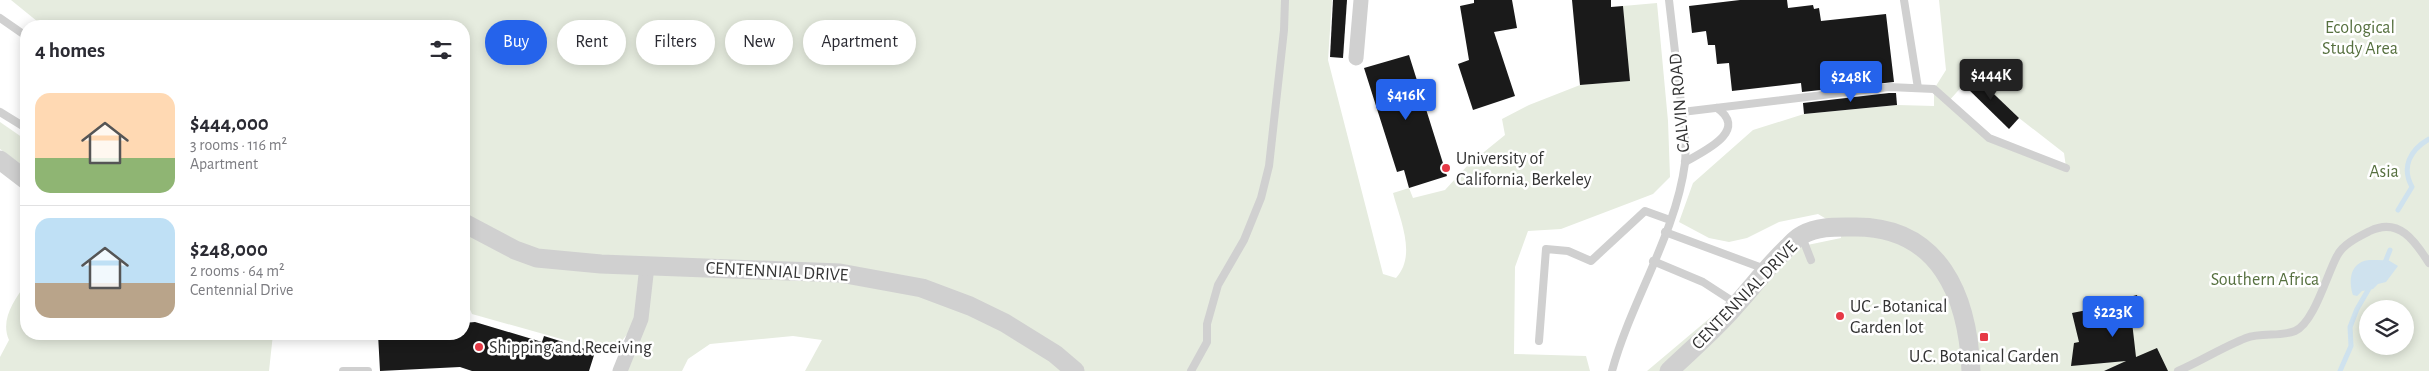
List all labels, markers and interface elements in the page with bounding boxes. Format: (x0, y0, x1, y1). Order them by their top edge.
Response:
park label: Ecological Study Area (2322, 19, 2398, 58)
chip: Buy (485, 20, 547, 65)
chip: Rent (557, 20, 626, 65)
chip: Filters (636, 20, 715, 65)
chip: New (725, 20, 793, 65)
chip: Apartment (803, 20, 916, 65)
icon: filters (427, 36, 455, 64)
text: 4 homes (35, 40, 105, 61)
street label: CALVIN ROAD (1667, 53, 1693, 153)
pin: $444K (1956, 58, 2026, 101)
pin: $248K (1816, 61, 1886, 103)
text: $444K (1971, 67, 2011, 83)
text: $248K (1831, 69, 1871, 85)
pin: $416K (1371, 78, 1441, 121)
text: $416K (1387, 87, 1425, 103)
icon: home (75, 113, 135, 173)
text: $444,000 (190, 113, 269, 134)
text: 3 rooms · 116 m² (190, 137, 287, 153)
place label: University of California, Berkeley (1456, 150, 1592, 189)
text: Apartment (190, 156, 258, 172)
marker: University of California, Berkeley (1440, 162, 1452, 174)
park label: Asia (2369, 163, 2399, 181)
icon: home (75, 238, 135, 298)
street label: CENTENNIAL DRIVE (1689, 238, 1801, 353)
text: $248,000 (190, 239, 268, 260)
street label: CENTENNIAL DRIVE (705, 259, 849, 285)
text: 2 rooms · 64 m² (190, 263, 285, 279)
park label: Southern Africa (2211, 271, 2319, 289)
text: Centennial Drive (190, 282, 293, 298)
pin: $223K (2078, 296, 2148, 338)
place label: UC - Botanical Garden lot (1850, 298, 1947, 337)
map controls (2359, 300, 2414, 355)
button: layers (2359, 300, 2414, 355)
text: $223K (2094, 304, 2132, 320)
marker: UC - Botanical Garden lot (1834, 310, 1846, 322)
marker: U.C. Botanical Garden (1978, 331, 1990, 343)
place label: Shipping and Receiving (489, 339, 652, 357)
marker: Shipping and Receiving (473, 341, 485, 353)
place label: U.C. Botanical Garden (1909, 348, 2059, 366)

